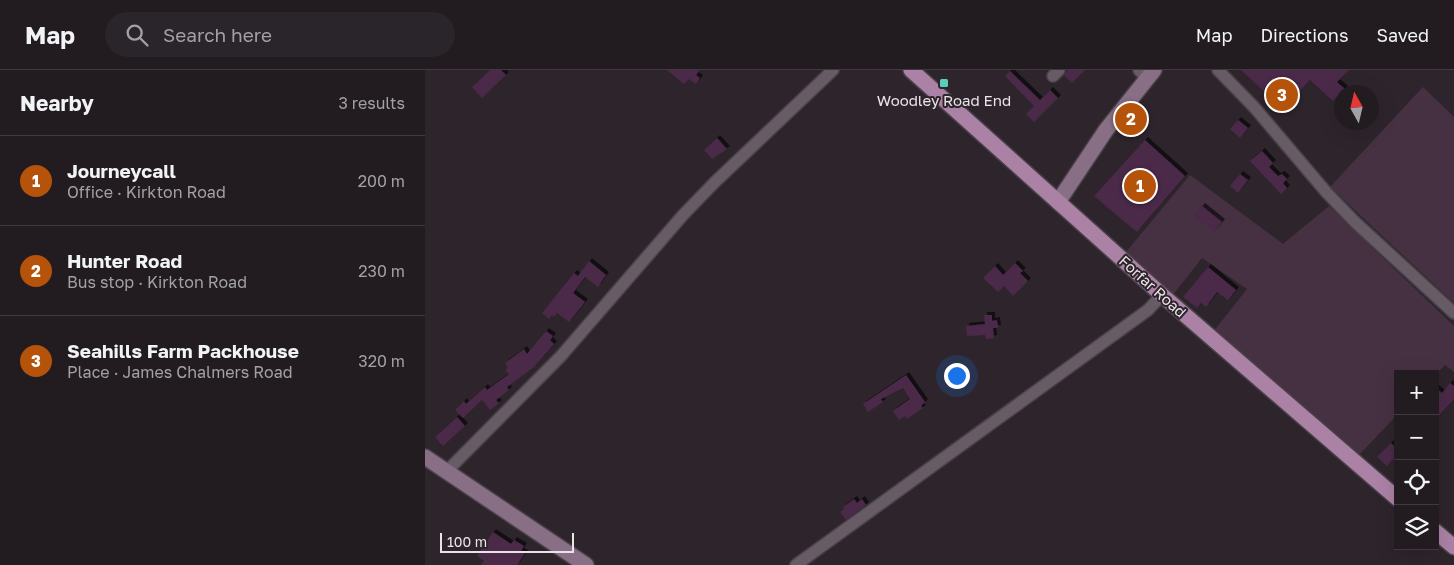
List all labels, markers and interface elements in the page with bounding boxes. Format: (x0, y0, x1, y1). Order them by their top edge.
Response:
search box (105, 12, 455, 57)
text: Map (25, 20, 75, 49)
icon: search (123, 21, 151, 49)
text: Search here (163, 23, 272, 46)
text: Map (1196, 24, 1232, 46)
text: Directions (1260, 24, 1348, 46)
text: Saved (1376, 24, 1429, 46)
pin: 3 (1266, 76, 1298, 114)
marker: Woodley Road End (938, 77, 950, 89)
north arrow (1334, 85, 1379, 130)
text: Nearby (20, 90, 94, 116)
place label: Woodley Road End (877, 91, 1011, 109)
text: 3 results (338, 93, 405, 113)
pin: 2 (1115, 100, 1147, 138)
text: Journeycall (67, 159, 176, 182)
pin: 1 (1124, 167, 1156, 205)
text: 1 (32, 171, 40, 191)
text: 200 m (358, 171, 405, 191)
text: Office · Kirkton Road (67, 182, 226, 202)
text: Hunter Road (67, 249, 182, 272)
street label: Forfar Road (1116, 251, 1190, 321)
text: 2 (31, 261, 41, 281)
text: 230 m (358, 261, 405, 281)
text: Bus stop · Kirkton Road (67, 272, 247, 292)
text: Seahills Farm Packhouse (67, 339, 299, 362)
text: 3 (31, 351, 41, 371)
text: 320 m (358, 351, 405, 371)
text: Place · James Chalmers Road (67, 362, 293, 382)
your location (944, 363, 970, 389)
map controls (1394, 370, 1439, 550)
button: + (1394, 370, 1439, 415)
button: − (1394, 415, 1439, 460)
button: locate (1394, 460, 1439, 505)
button: layers (1394, 505, 1439, 550)
scale bar (440, 530, 574, 553)
text: 100 m (447, 533, 487, 550)

